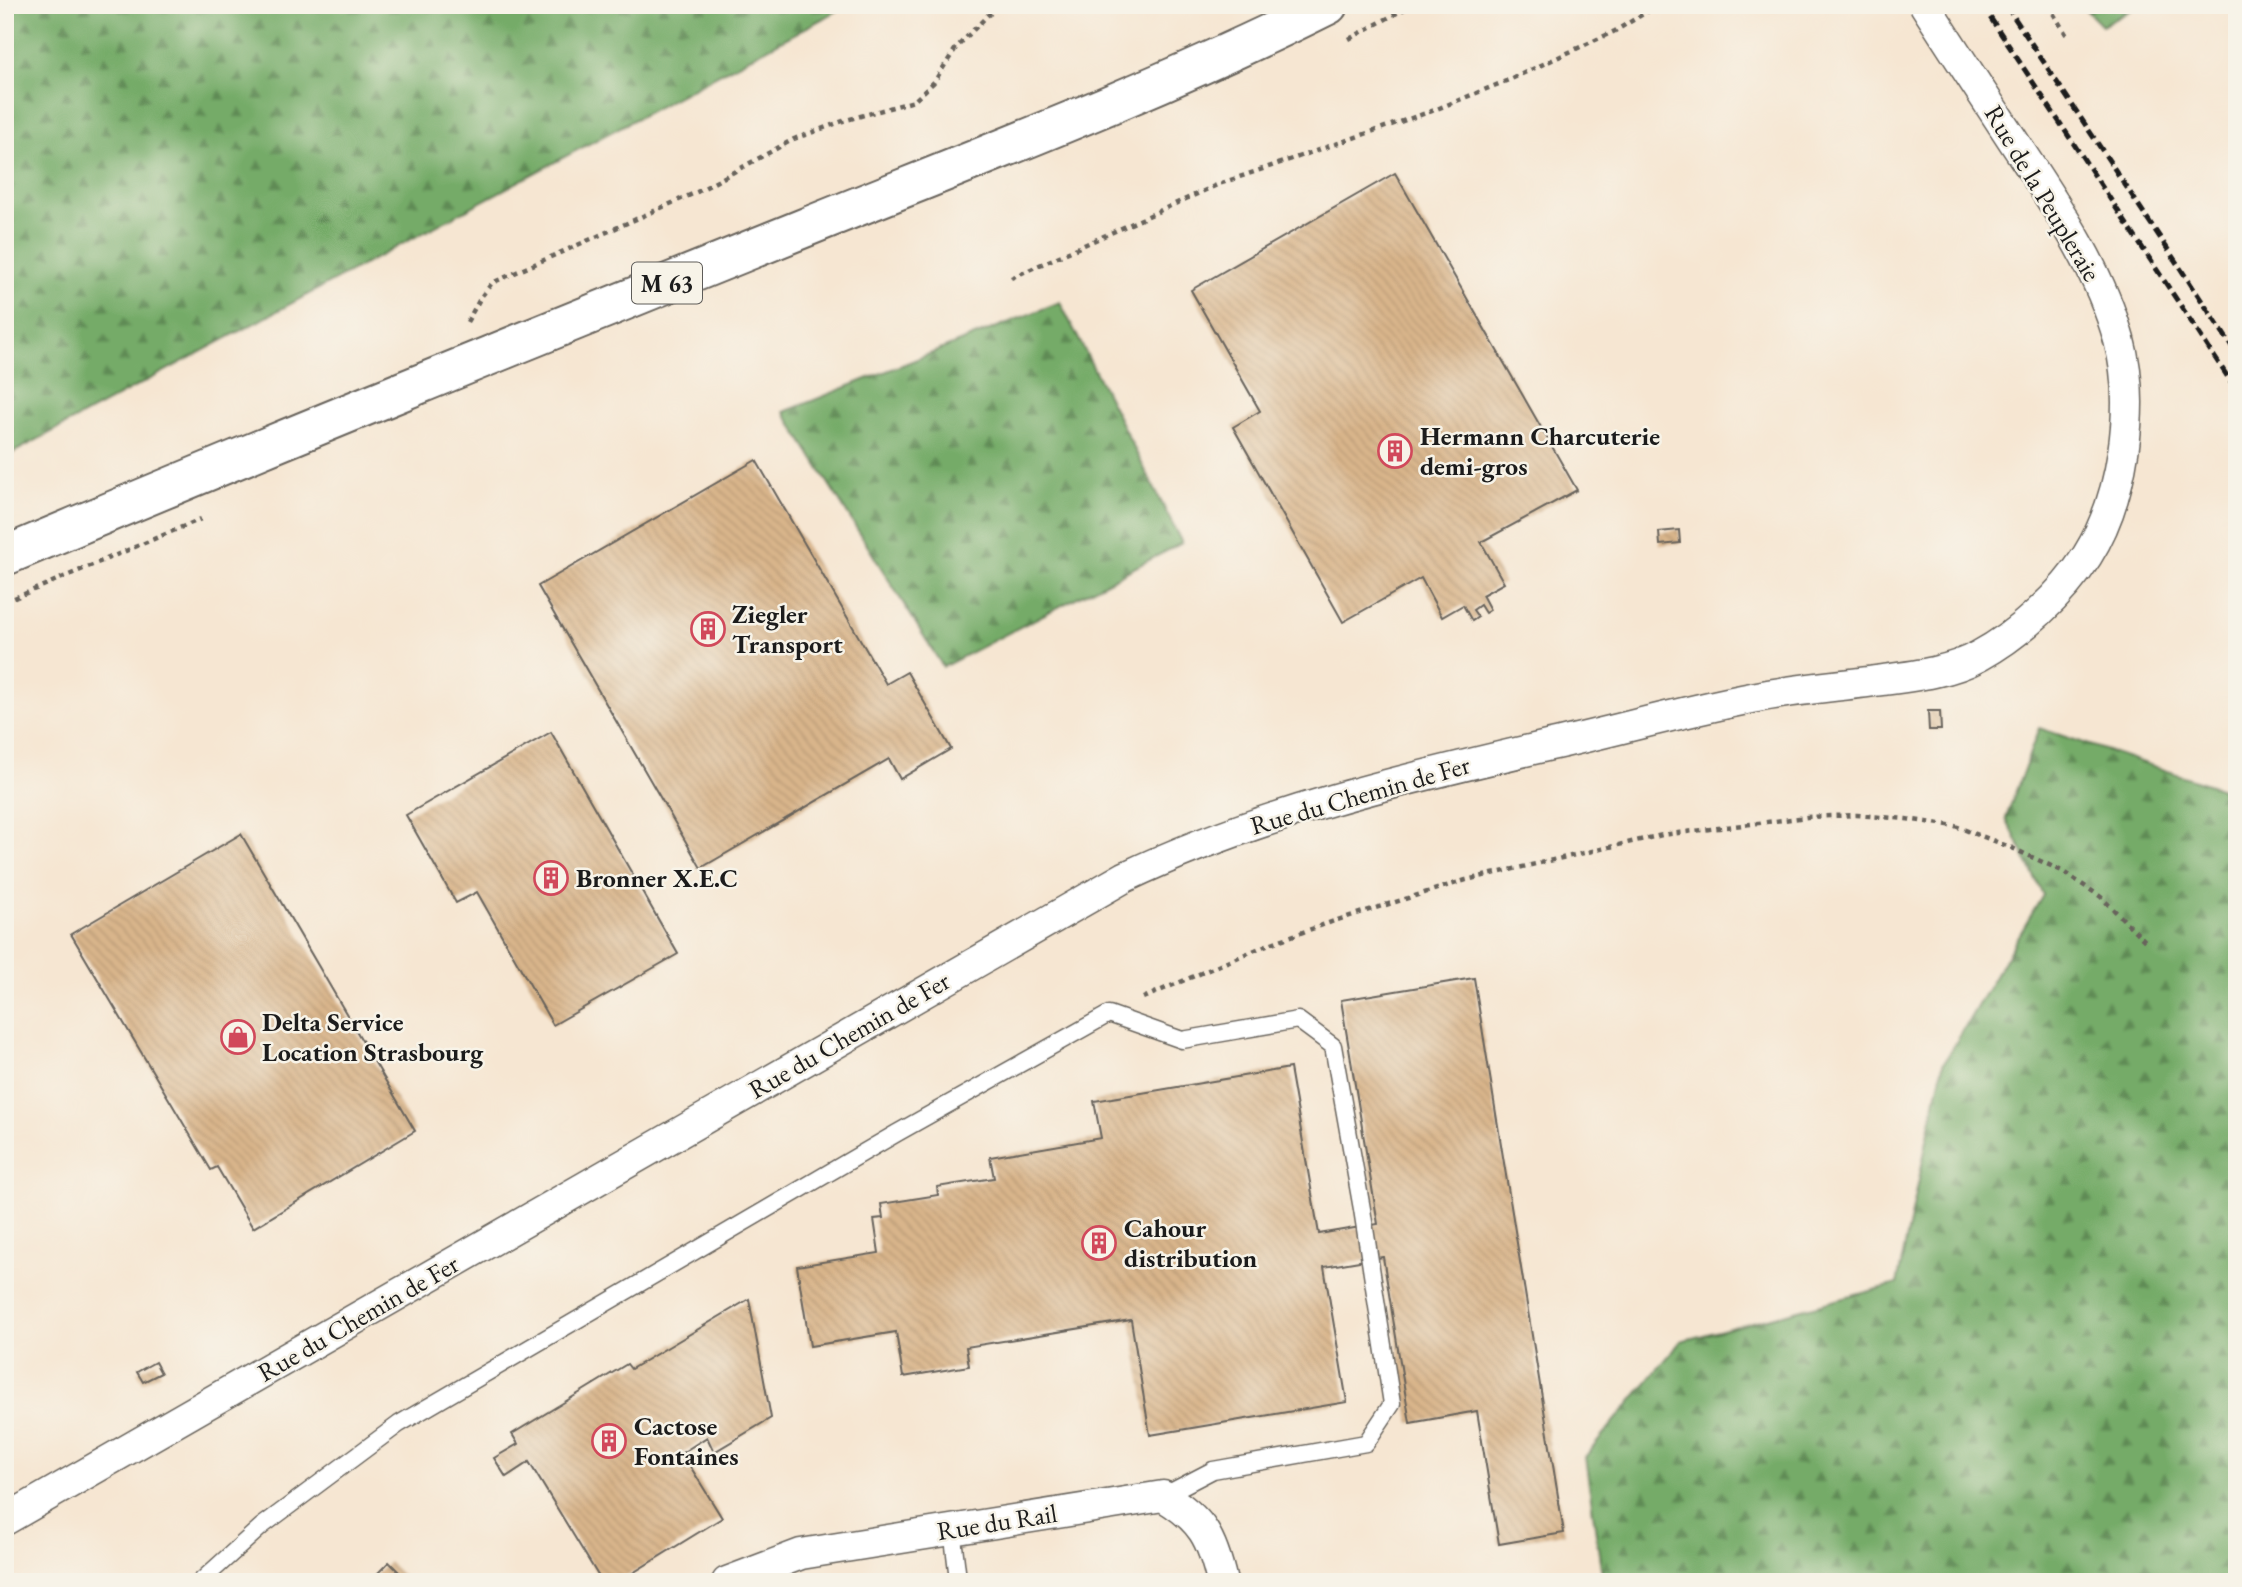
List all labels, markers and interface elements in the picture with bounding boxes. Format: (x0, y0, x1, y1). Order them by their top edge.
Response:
street label: Rue de la Peupleraie (1977, 99, 2109, 287)
road number: M 63 (632, 262, 702, 304)
place label: Hermann Charcuterie demi-gros (1420, 419, 1660, 483)
building icon: Hermann Charcuterie demi-gros (1376, 432, 1414, 470)
place label: Ziegler Transport (732, 597, 843, 661)
building icon: Ziegler Transport (689, 610, 727, 648)
street label: Rue du Chemin de Fer (1246, 747, 1474, 843)
building icon: Bronner X.E.C (532, 859, 570, 897)
place label: Bronner X.E.C (576, 861, 738, 895)
street label: Rue du Chemin de Fer (742, 963, 956, 1106)
place label: Delta Service Location Strasbourg (262, 1005, 484, 1069)
shop icon: Delta Service Location Strasbourg (219, 1018, 257, 1056)
place label: Cahour distribution (1124, 1211, 1258, 1275)
building icon: Cahour distribution (1080, 1224, 1118, 1262)
street label: Rue du Chemin de Fer (251, 1246, 465, 1389)
place label: Cactose Fontaines (634, 1409, 739, 1473)
building icon: Cactose Fontaines (590, 1422, 628, 1460)
street label: Rue du Rail (935, 1496, 1059, 1548)

